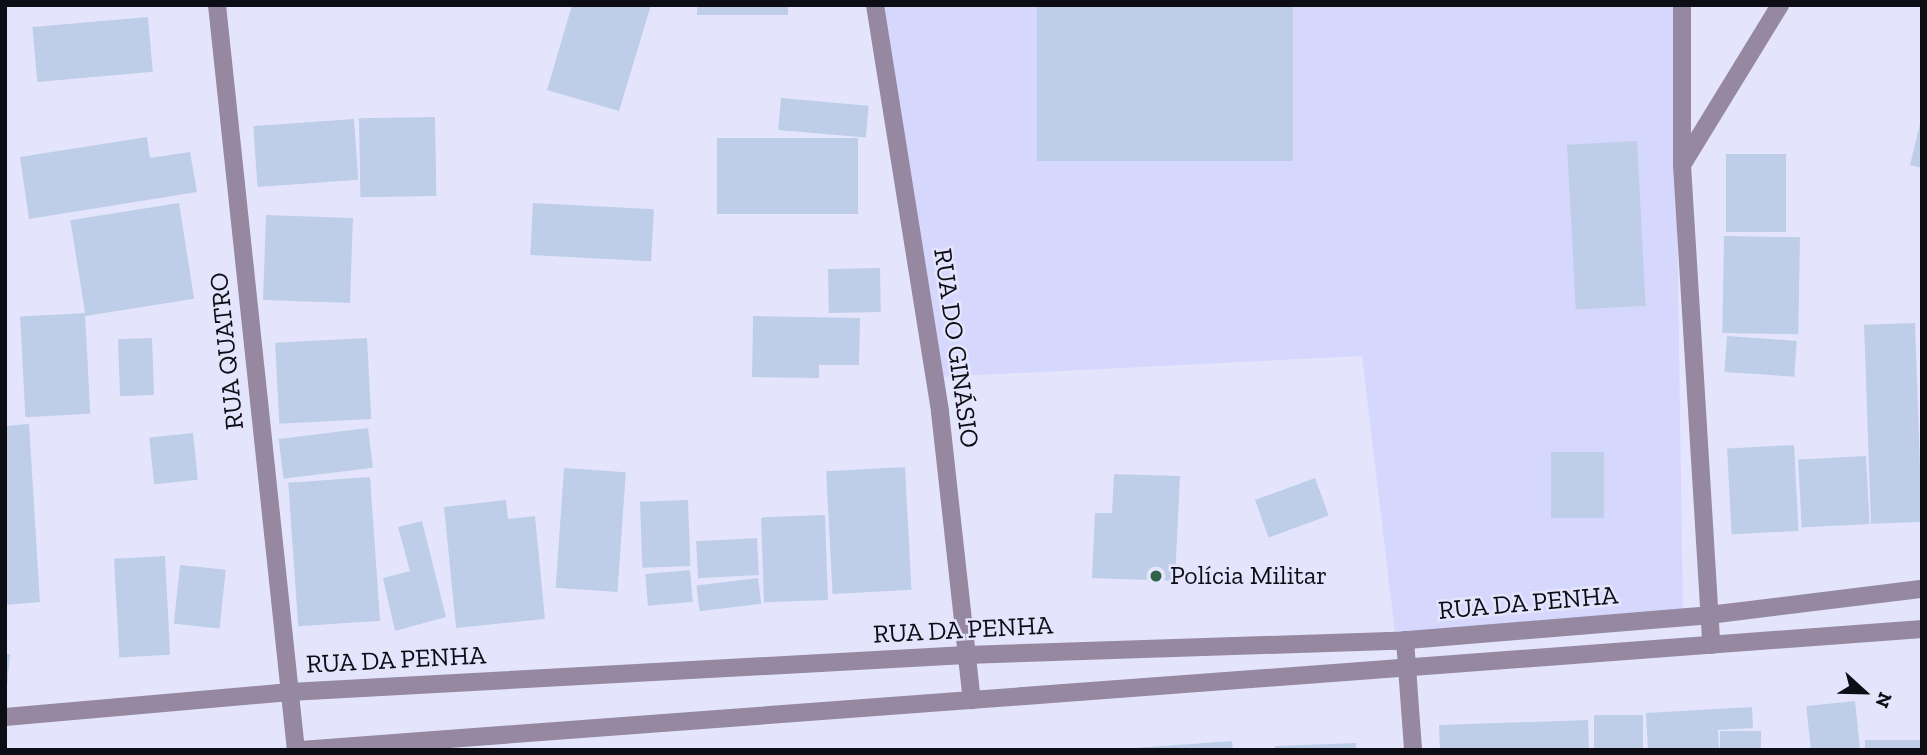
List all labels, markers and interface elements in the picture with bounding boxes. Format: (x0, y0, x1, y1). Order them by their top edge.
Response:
street label: RUA DO GINÁSIO (927, 246, 985, 450)
street label: RUA QUATRO (203, 270, 251, 432)
place label: Polícia Militar (1170, 560, 1327, 592)
marker: Polícia Militar (1148, 568, 1164, 584)
street label: RUA DA PENHA (1436, 580, 1620, 626)
street label: RUA DA PENHA (871, 610, 1055, 650)
street label: RUA DA PENHA (304, 640, 488, 680)
north arrow (1829, 657, 1899, 727)
text: N (1871, 689, 1897, 711)

